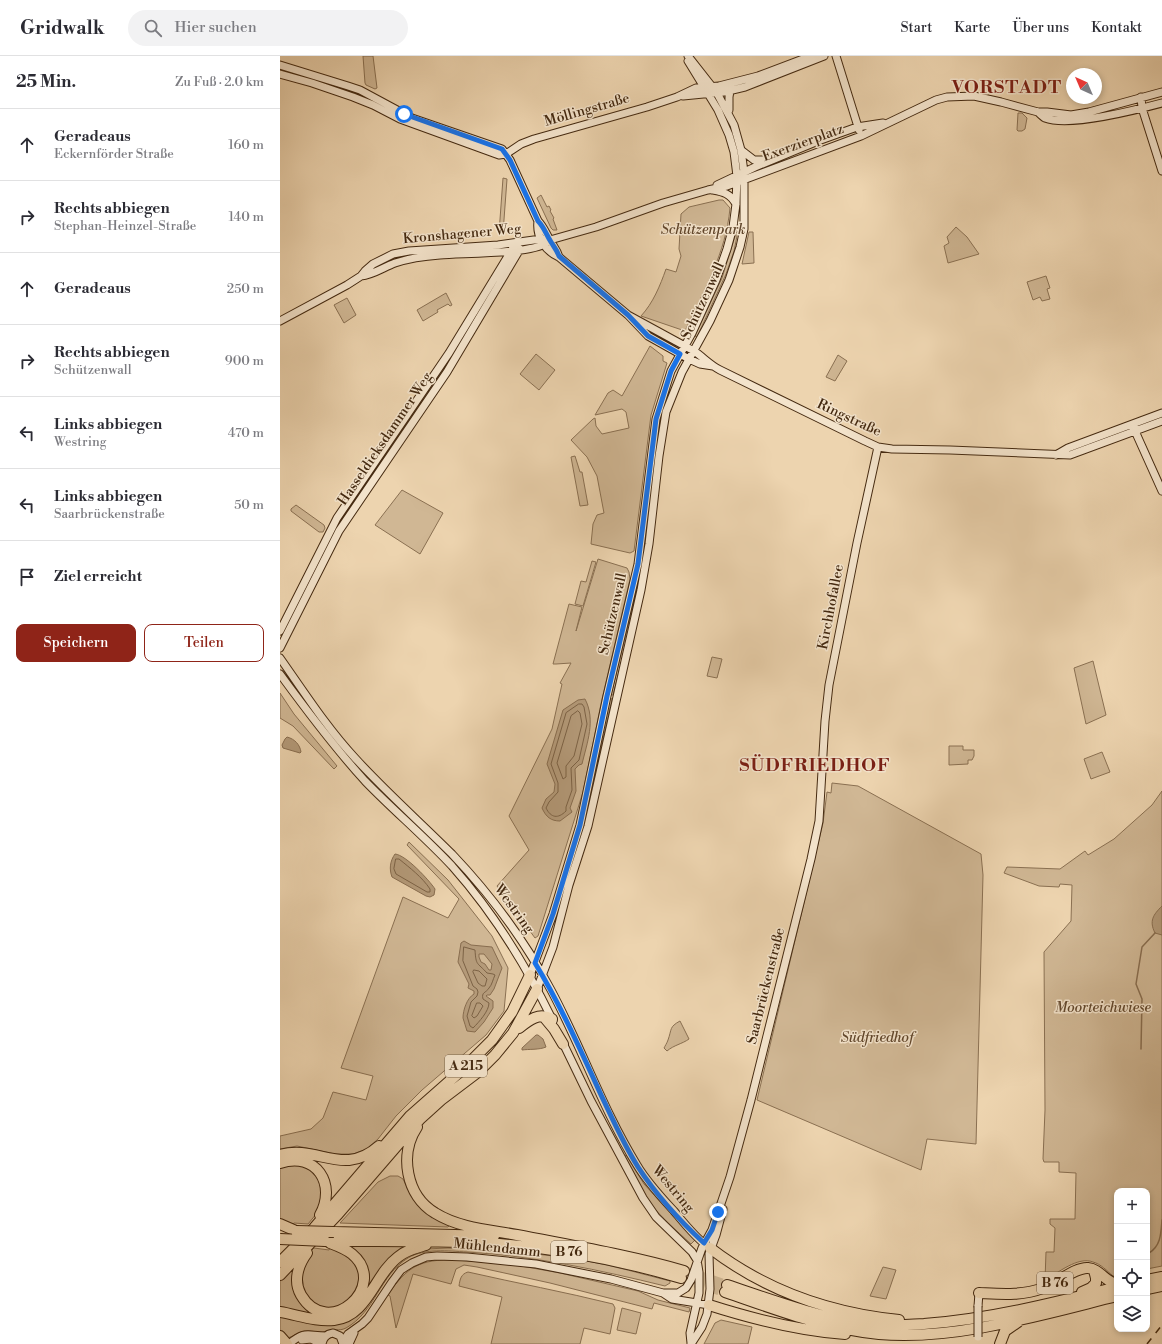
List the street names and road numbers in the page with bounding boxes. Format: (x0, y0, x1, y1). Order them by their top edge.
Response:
street label: Möllingstraße (542, 89, 632, 131)
street label: Exerzierplatz (760, 120, 846, 166)
street label: Kronshagener Weg (402, 220, 523, 248)
street label: Schützenwall (677, 259, 729, 343)
street label: Hasseldieksdammer Weg (334, 368, 437, 509)
street label: Ringstraße (814, 395, 884, 441)
street label: Kirchhofallee (814, 563, 848, 651)
street label: Schützenwall (595, 571, 631, 657)
street label: Westring (489, 880, 538, 938)
street label: Saarbrückenstraße (743, 926, 789, 1046)
road number: A 215 (445, 1055, 487, 1077)
street label: Westring (647, 1161, 699, 1217)
street label: Mühlendamm (452, 1234, 542, 1262)
road number: B 76 (551, 1241, 587, 1263)
road number: B 76 (1037, 1272, 1073, 1294)

